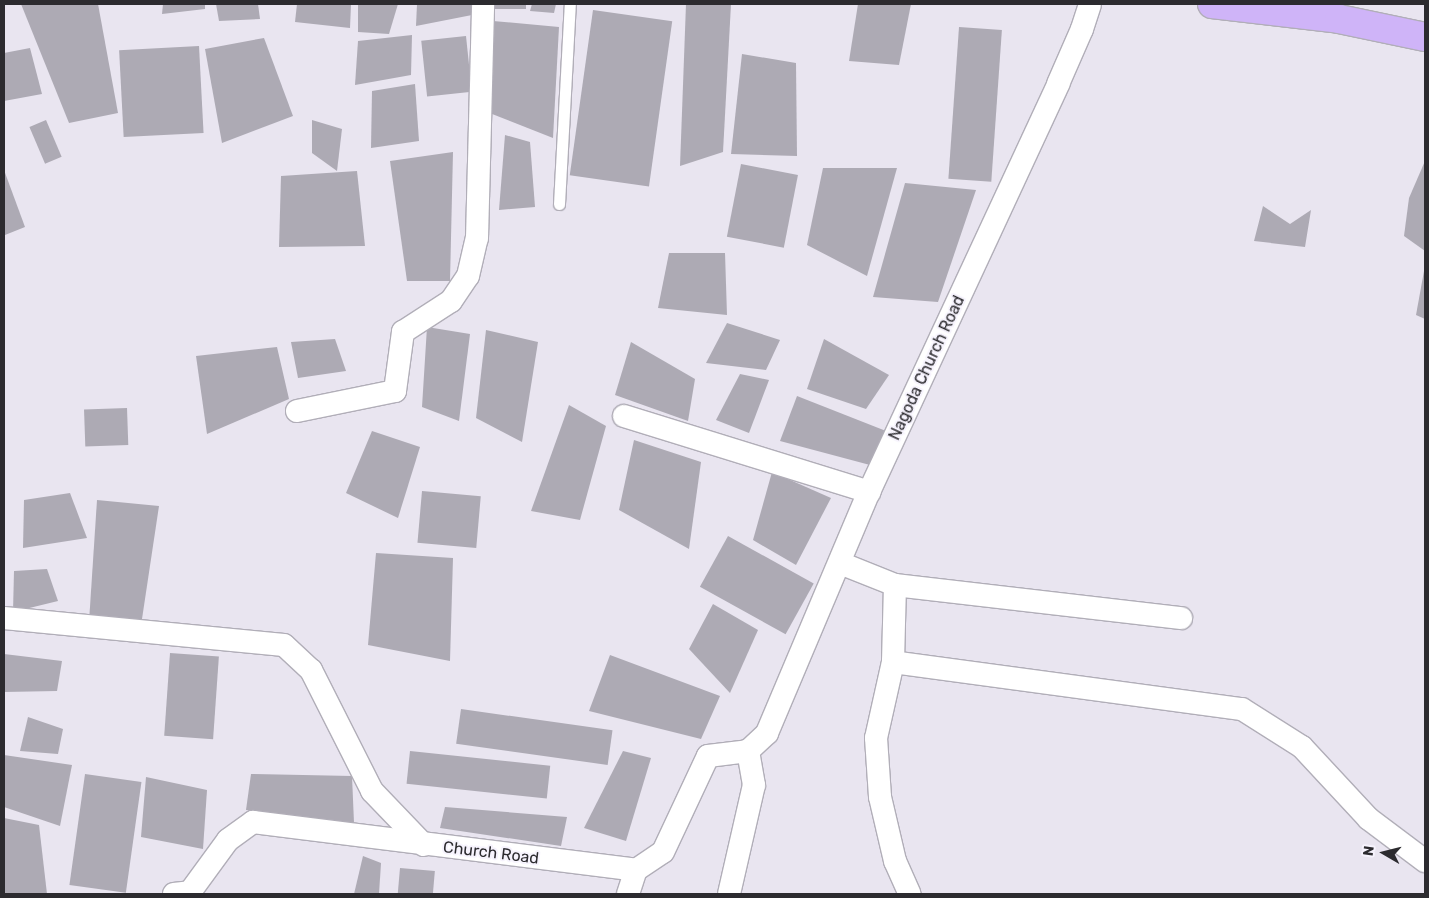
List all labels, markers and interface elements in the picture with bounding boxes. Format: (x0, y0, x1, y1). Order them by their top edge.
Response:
street label: Nagoda Church Road (885, 293, 969, 443)
north arrow (1359, 828, 1409, 878)
street label: Church Road (442, 838, 540, 868)
text: N (1360, 845, 1378, 857)

